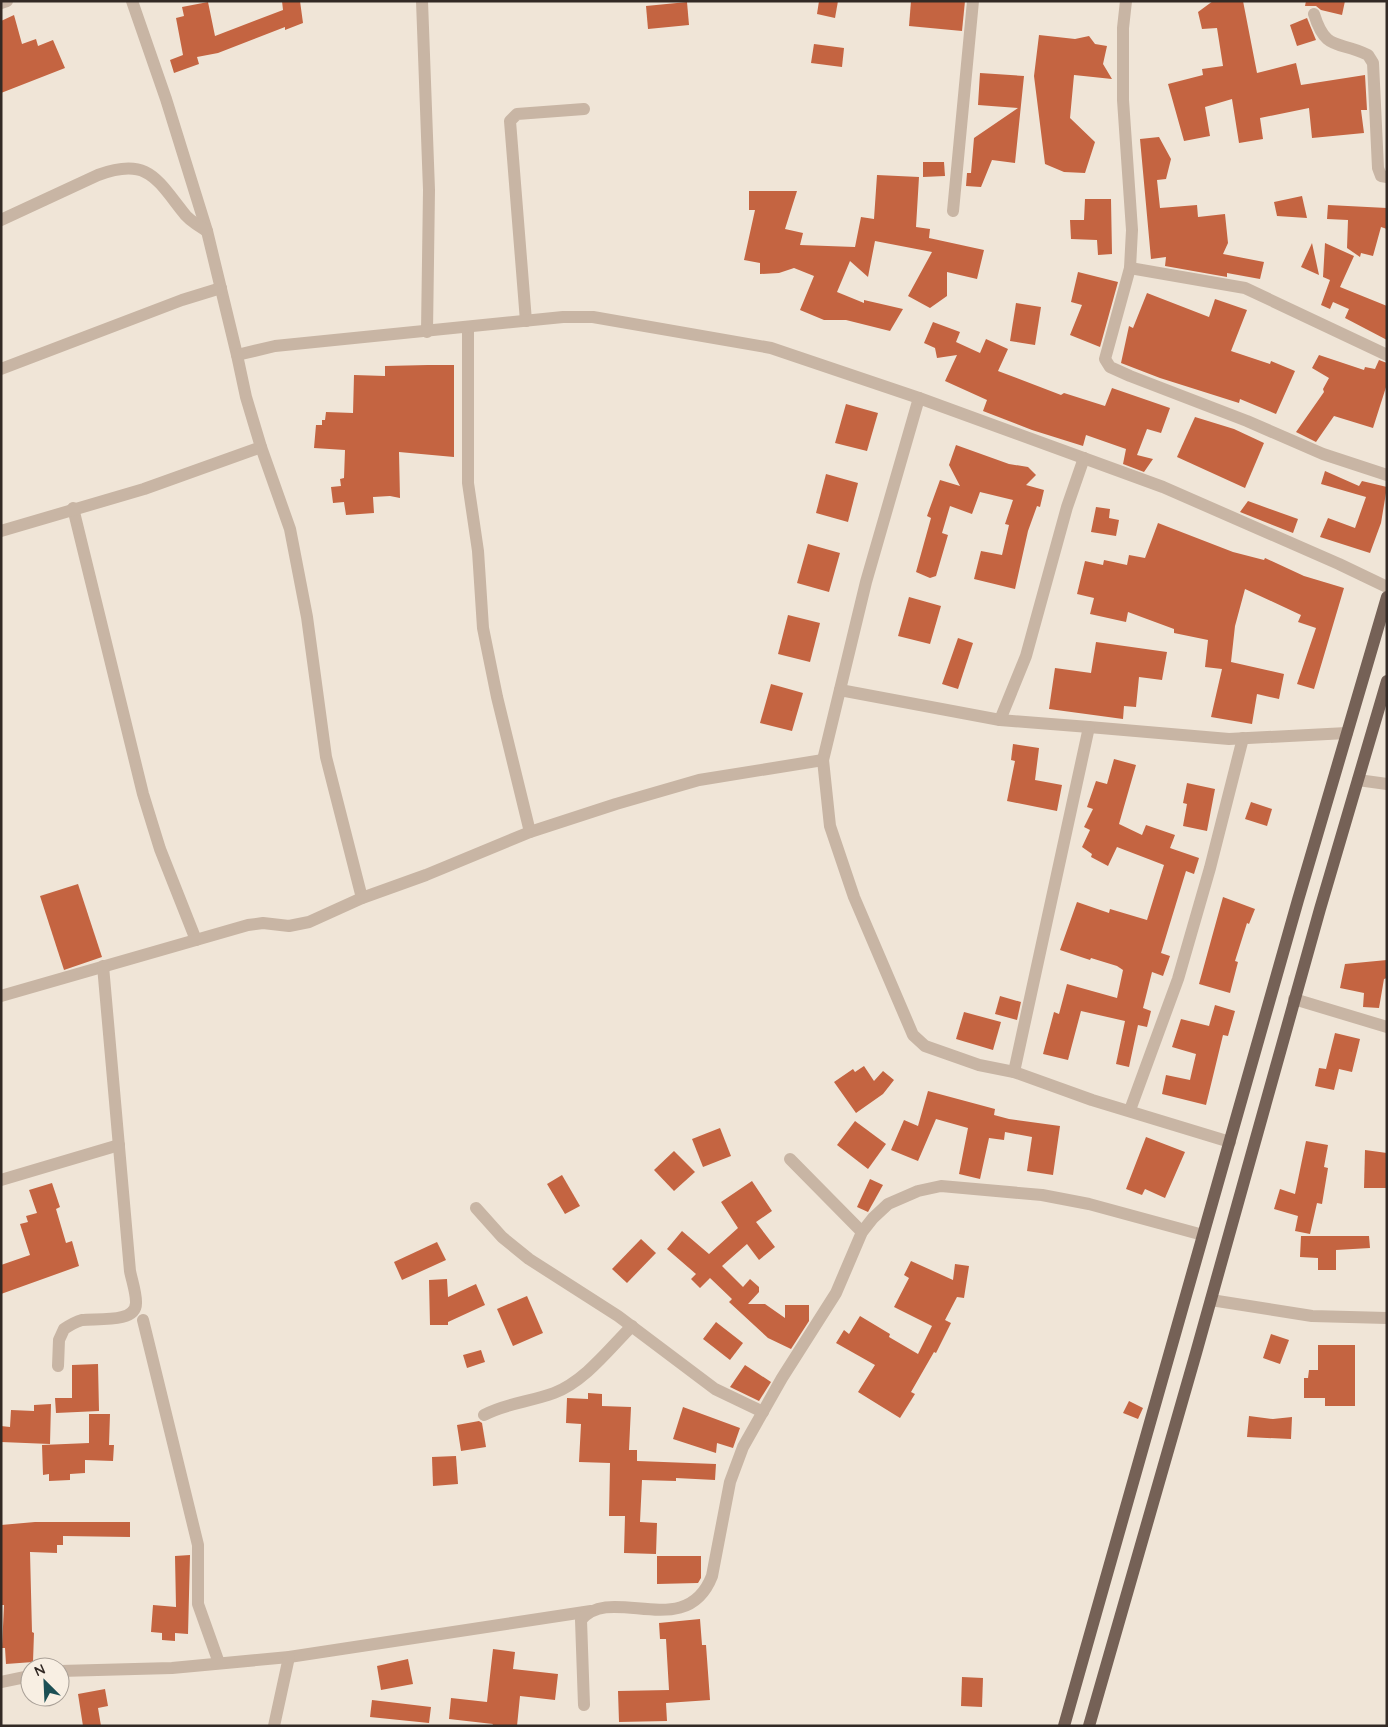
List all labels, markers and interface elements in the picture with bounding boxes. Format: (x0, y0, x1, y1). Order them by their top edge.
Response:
north arrow (20, 1657, 70, 1707)
text: N (31, 1660, 48, 1680)

